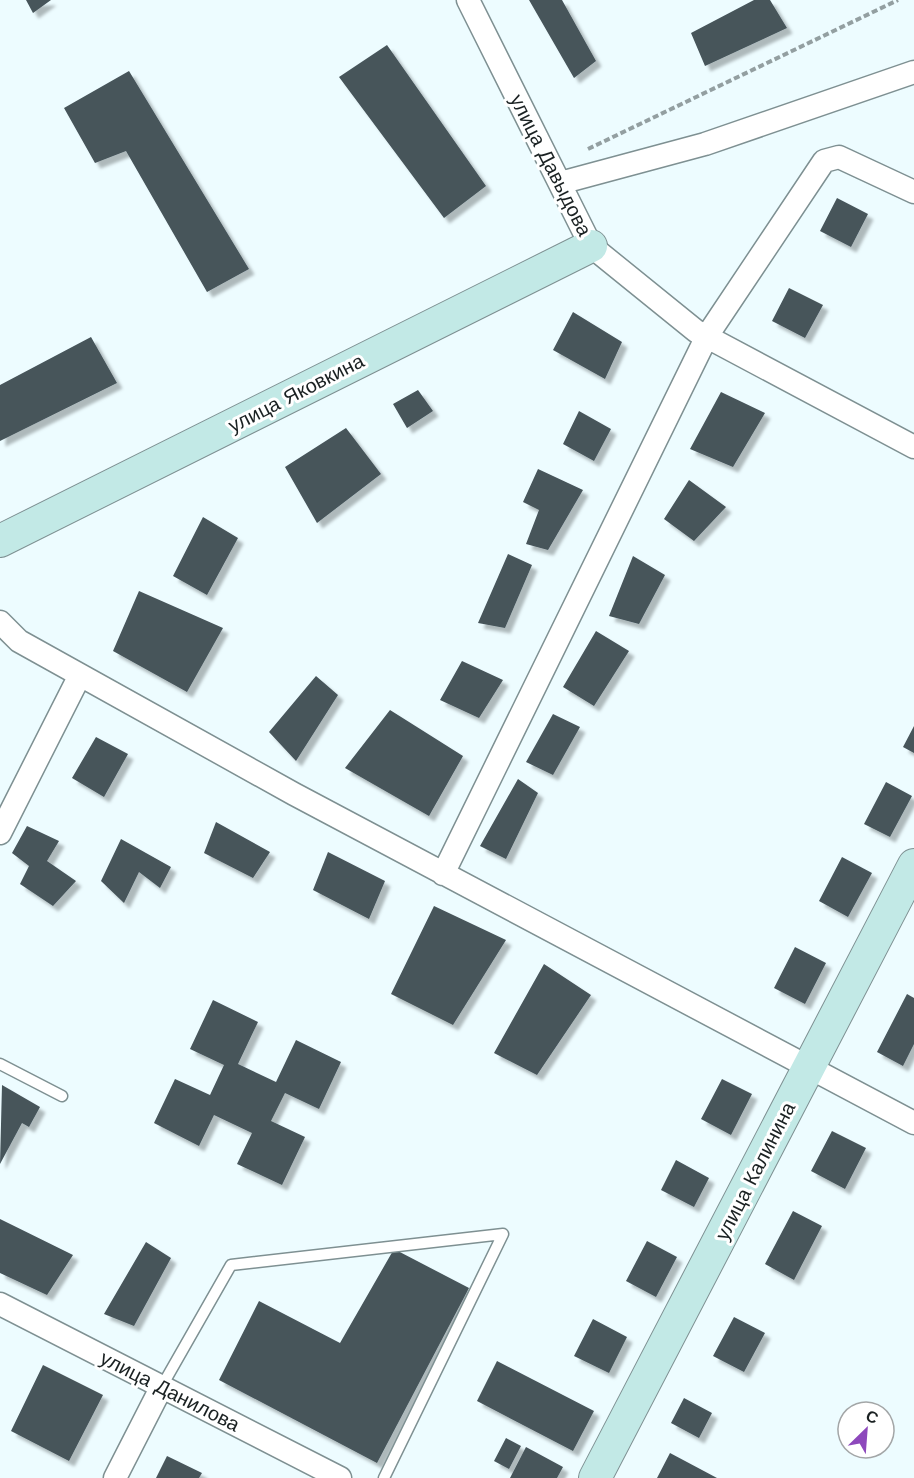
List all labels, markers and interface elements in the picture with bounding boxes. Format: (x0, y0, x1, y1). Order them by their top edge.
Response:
street label: улица Давыдова (505, 90, 597, 241)
street label: улица Яковкина (224, 348, 369, 438)
street label: улица Калинина (710, 1097, 801, 1244)
street label: улица Данилова (96, 1346, 244, 1437)
north arrow (836, 1400, 896, 1460)
text: С (863, 1406, 882, 1428)

